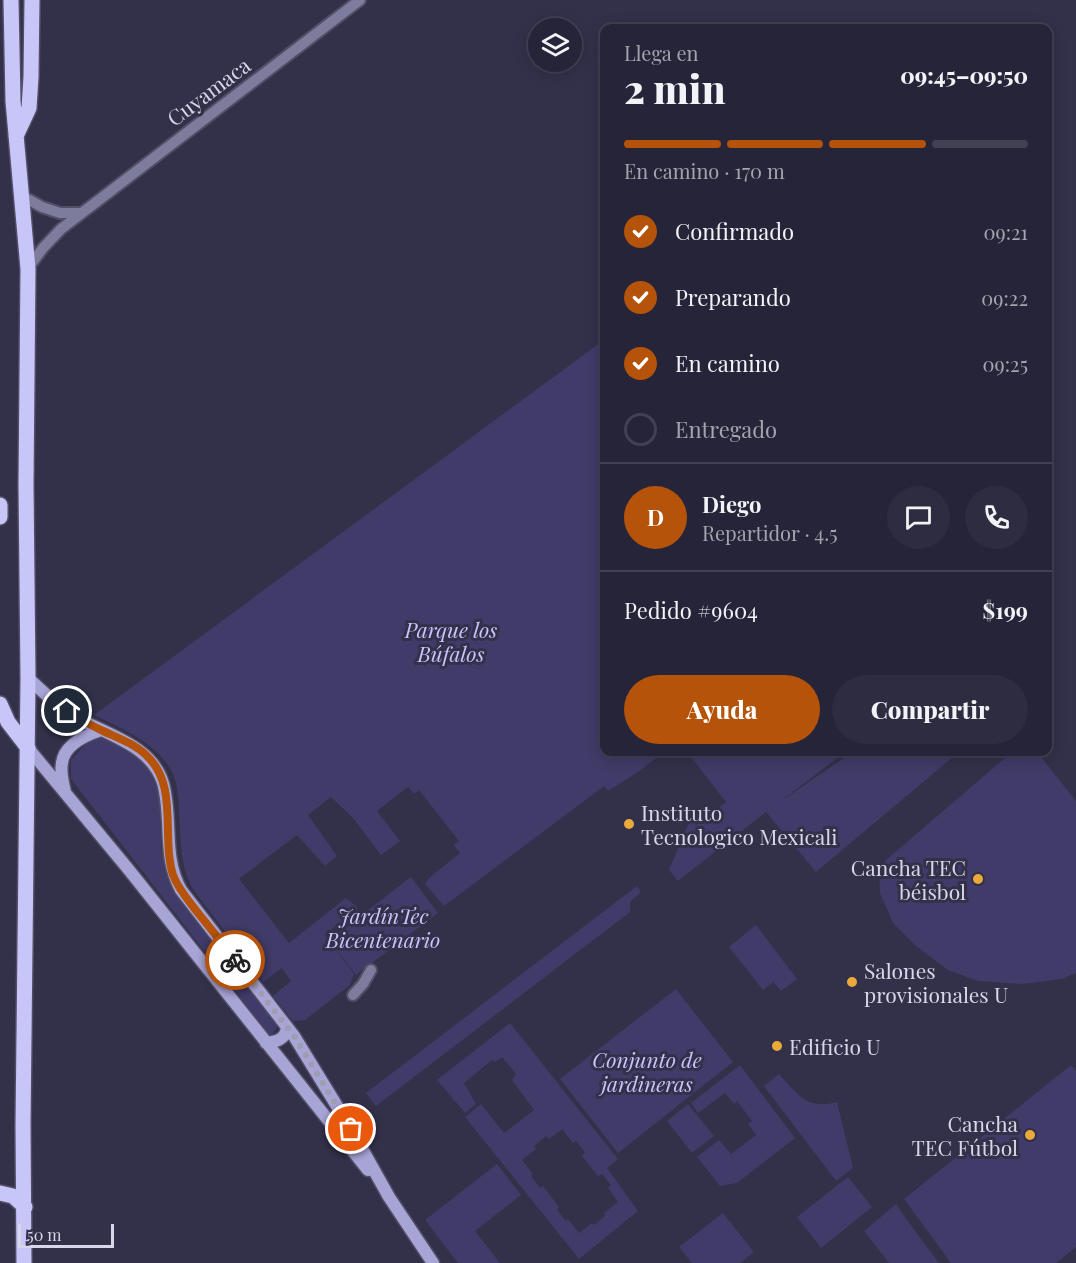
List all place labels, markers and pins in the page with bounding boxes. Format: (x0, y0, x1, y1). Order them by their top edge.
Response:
pin (41, 685, 92, 736)
place label: Instituto Tecnologico Mexicali (641, 798, 837, 850)
marker: Instituto Tecnologico Mexicali (622, 817, 636, 831)
place label: Cancha TEC béisbol (851, 853, 966, 905)
marker: Cancha TEC béisbol (971, 872, 985, 886)
place label: Salones provisionales U (864, 956, 1008, 1008)
marker: Salones provisionales U (845, 975, 859, 989)
place label: Edificio U (789, 1032, 881, 1060)
marker: Edificio U (770, 1039, 784, 1053)
pin (325, 1103, 376, 1154)
place label: Cancha TEC Fútbol (912, 1109, 1019, 1161)
marker: Cancha TEC Fútbol (1023, 1128, 1037, 1142)

